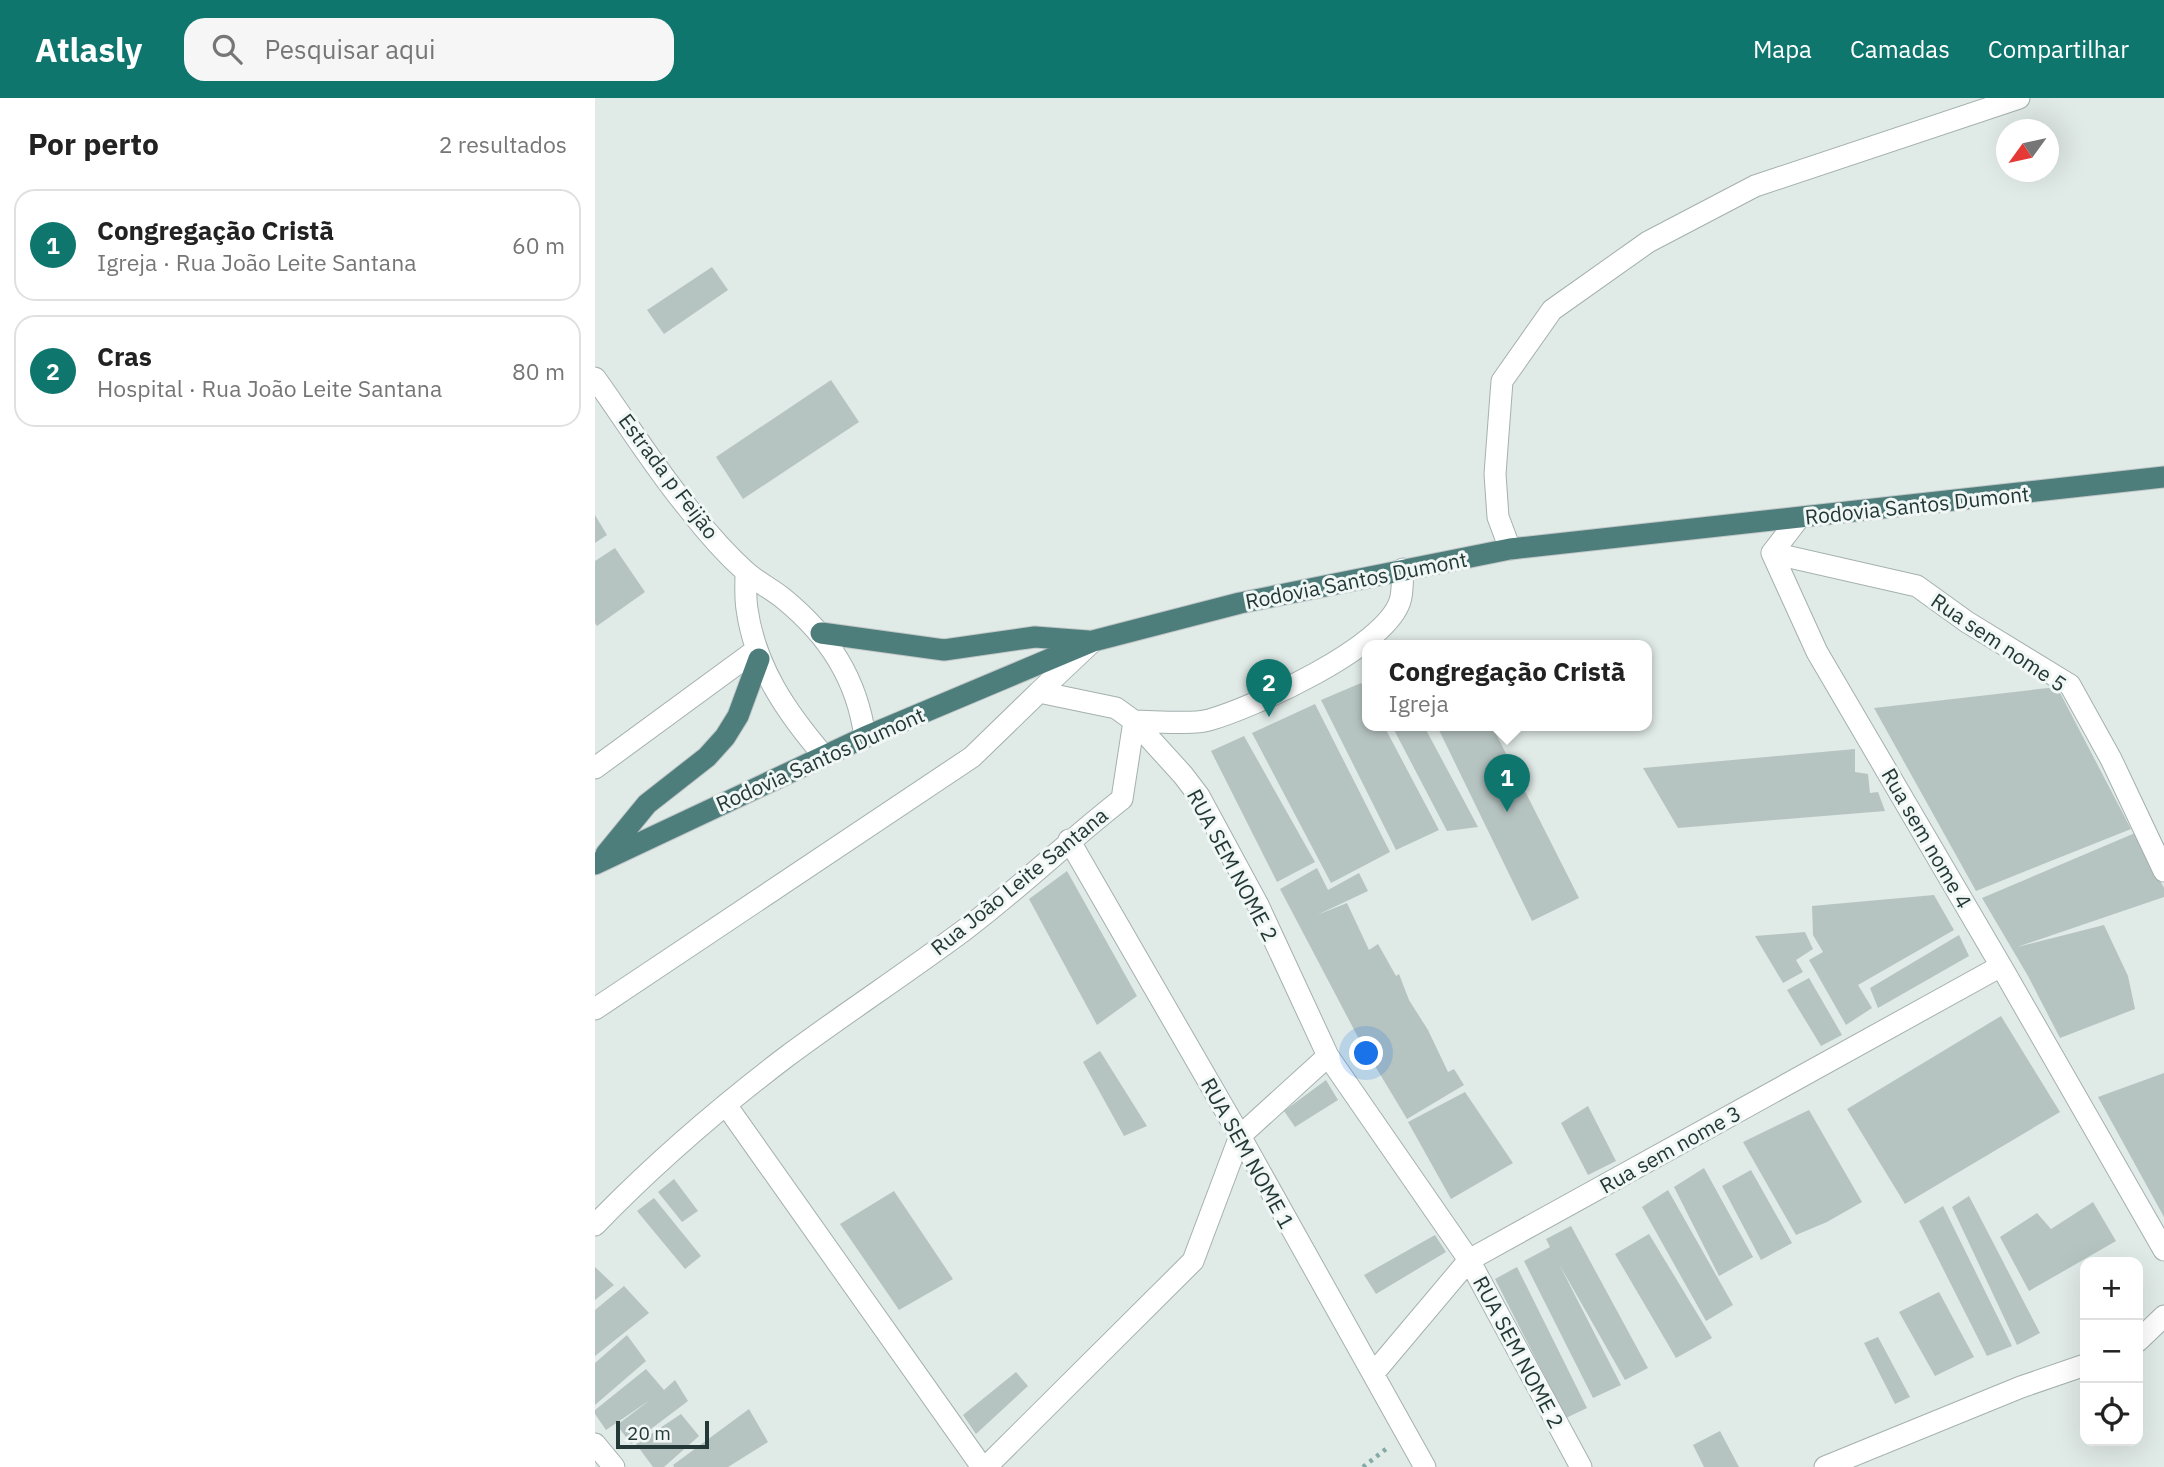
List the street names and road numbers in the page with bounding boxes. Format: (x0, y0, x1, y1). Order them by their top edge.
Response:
street label: Estrada p Feijão (613, 408, 725, 544)
street label: Rodovia Santos Dumont (1803, 479, 2031, 531)
street label: Rodovia Santos Dumont (1243, 545, 1469, 615)
street label: Rua sem nome 5 (1926, 586, 2072, 698)
street label: Rodovia Santos Dumont (711, 700, 929, 818)
street label: Rua sem nome 4 (1875, 763, 1979, 913)
street label: RUA SEM NOME 2 (1181, 784, 1285, 946)
street label: Rua João Leite Santana (925, 801, 1113, 961)
street label: RUA SEM NOME 1 (1195, 1072, 1301, 1234)
street label: Rua sem nome 3 (1594, 1099, 1746, 1199)
street label: RUA SEM NOME 2 (1467, 1271, 1571, 1433)

